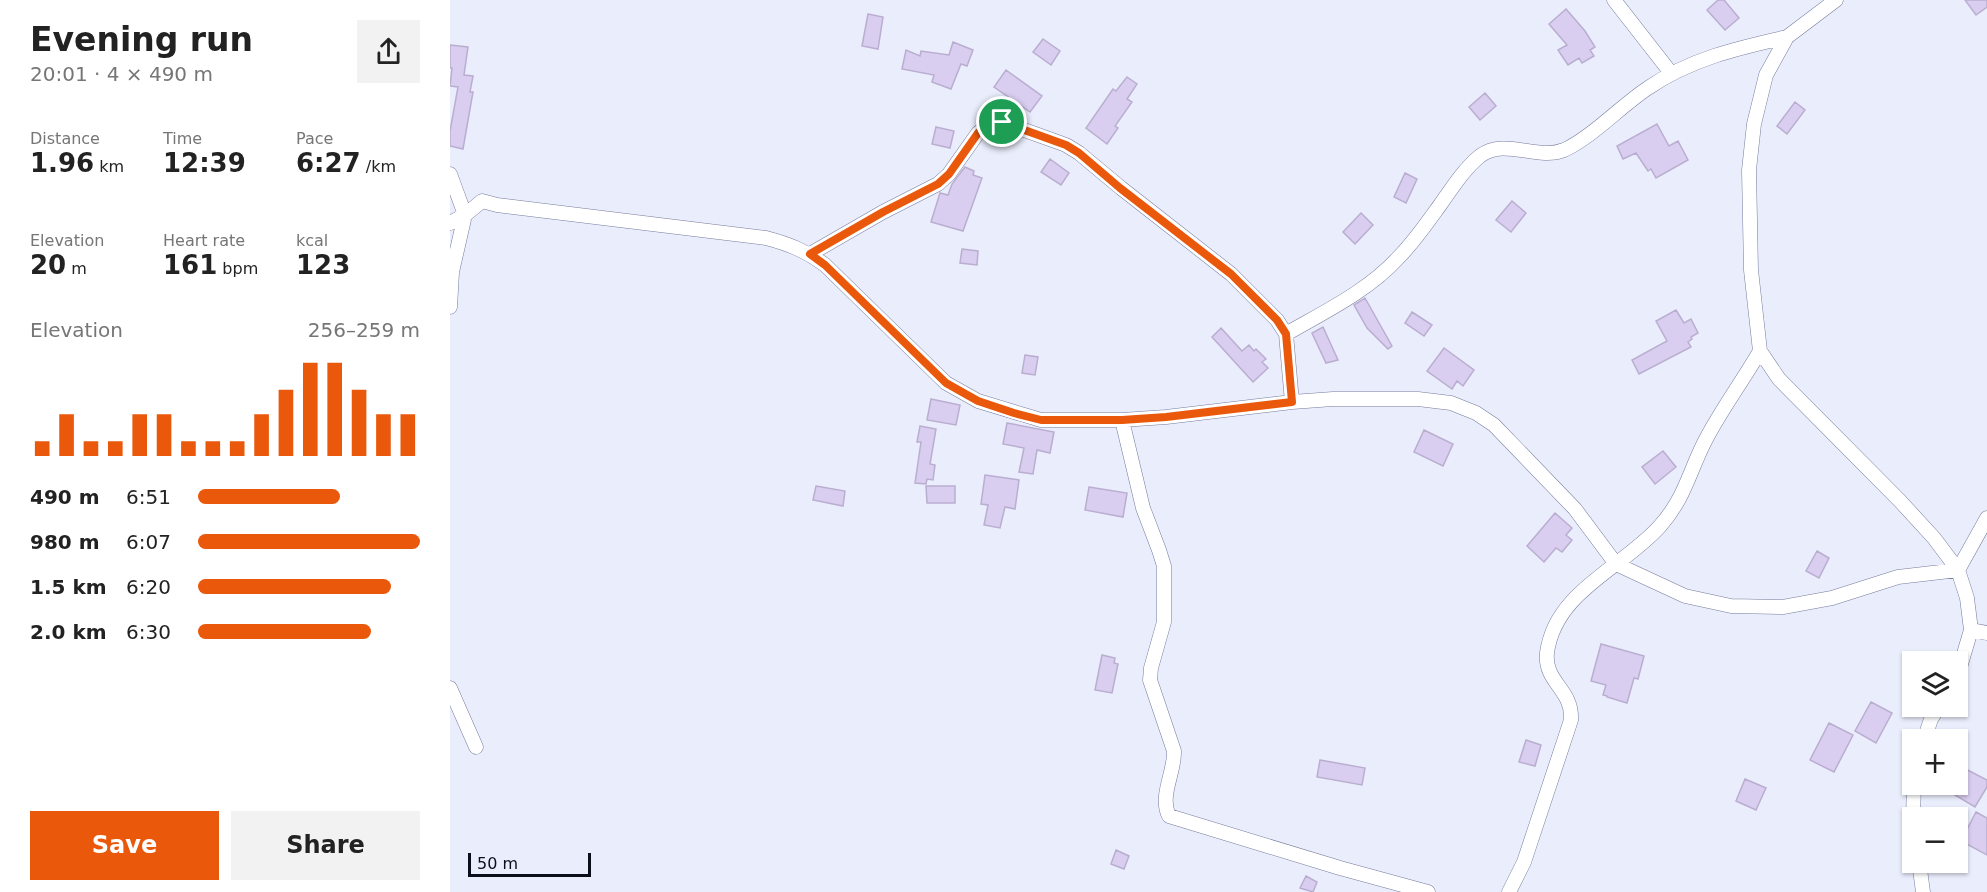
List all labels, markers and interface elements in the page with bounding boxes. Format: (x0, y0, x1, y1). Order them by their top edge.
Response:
text: Evening run (30, 20, 253, 59)
button: share (357, 20, 420, 83)
text: 20:01 · 4 × 490 m (30, 62, 213, 86)
pin (976, 96, 1027, 147)
icon: arrive (985, 105, 1018, 138)
text: Distance (30, 129, 100, 148)
text: Time (163, 129, 202, 148)
text: Pace (296, 129, 333, 148)
text: 1.96 (30, 148, 94, 178)
text: 12:39 (163, 148, 246, 178)
text: 6:27 (296, 148, 361, 178)
text: km (94, 157, 124, 176)
text: /km (361, 157, 396, 176)
text: Elevation (30, 231, 104, 250)
text: Heart rate (163, 231, 245, 250)
text: kcal (296, 231, 328, 250)
text: 20 (30, 250, 66, 280)
text: 161 (163, 250, 217, 280)
text: 123 (296, 250, 350, 280)
text: m (66, 259, 87, 278)
text: bpm (217, 259, 258, 278)
text: Elevation (30, 318, 123, 342)
text: 256–259 m (308, 318, 420, 342)
text: 490 m (30, 485, 100, 509)
text: 6:51 (126, 485, 171, 509)
text: 980 m (30, 530, 100, 554)
text: 6:07 (126, 530, 171, 554)
text: 1.5 km (30, 575, 107, 599)
text: 6:20 (126, 575, 171, 599)
text: 2.0 km (30, 620, 107, 644)
text: 6:30 (126, 620, 171, 644)
map controls (1902, 651, 1968, 873)
button: layers (1902, 651, 1968, 717)
button: + (1902, 729, 1968, 795)
button: − (1902, 807, 1968, 873)
button: Save (30, 811, 219, 880)
button: Share (231, 811, 420, 880)
scale bar (468, 850, 591, 878)
text: 50 m (477, 854, 518, 873)

